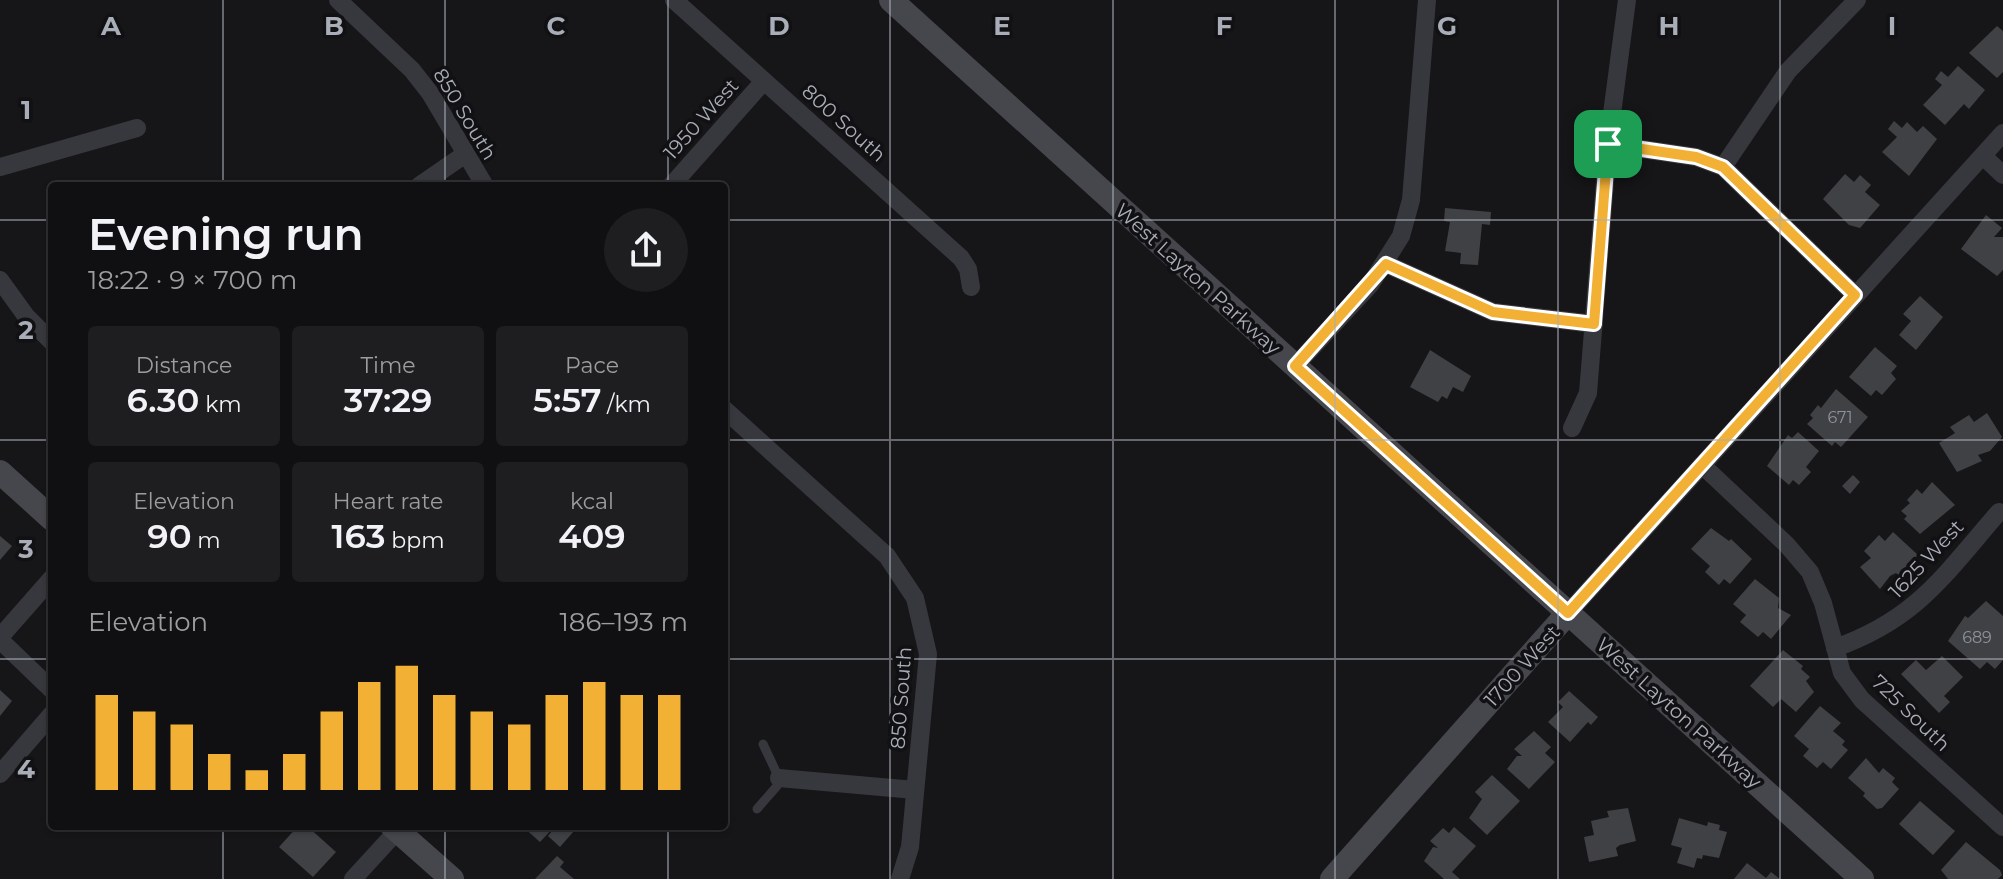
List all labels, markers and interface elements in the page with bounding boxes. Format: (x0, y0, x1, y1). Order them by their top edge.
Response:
text: A (100, 10, 122, 42)
text: B (324, 10, 344, 42)
text: C (547, 10, 566, 42)
text: D (768, 10, 790, 42)
text: E (993, 10, 1011, 42)
text: F (1216, 10, 1232, 42)
text: G (1437, 10, 1457, 42)
text: H (1658, 10, 1680, 42)
text: I (1888, 10, 1896, 42)
street label: 850 South (428, 64, 502, 164)
street label: 1950 West (659, 74, 743, 164)
street label: 800 South (797, 79, 891, 167)
text: 1 (21, 94, 31, 126)
pin (1574, 110, 1642, 178)
icon: arrive (1586, 122, 1630, 166)
street label: West Layton Parkway (1110, 198, 1286, 360)
text: Evening run (88, 207, 364, 261)
button: share (604, 208, 688, 292)
text: 18:22 · 9 × 700 m (88, 264, 297, 296)
text: 2 (18, 314, 34, 346)
text: Distance (136, 352, 232, 379)
text: Time (360, 352, 416, 379)
text: Pace (565, 352, 619, 379)
text: 6.30 (126, 379, 199, 421)
text: 37:29 (344, 379, 432, 421)
text: 5:57 (533, 379, 601, 421)
text: km (199, 391, 242, 418)
text: /km (601, 391, 651, 418)
house number: 671 (1828, 408, 1852, 427)
text: Elevation (133, 488, 235, 515)
text: Heart rate (333, 488, 443, 515)
text: kcal (570, 488, 614, 515)
text: 90 (147, 515, 192, 557)
text: 163 (331, 515, 386, 557)
text: 409 (558, 515, 626, 557)
street label: 1625 West (1884, 515, 1968, 603)
text: m (192, 527, 221, 554)
text: bpm (386, 527, 445, 554)
text: 3 (17, 533, 34, 565)
text: Elevation (88, 606, 208, 638)
text: 186–193 m (559, 606, 688, 638)
street label: 1700 West (1479, 620, 1565, 712)
house number: 689 (1962, 628, 1992, 647)
street label: West Layton Parkway (1591, 632, 1767, 794)
street label: 850 South (885, 646, 917, 750)
street label: 725 South (1867, 670, 1955, 756)
text: 4 (17, 753, 35, 785)

